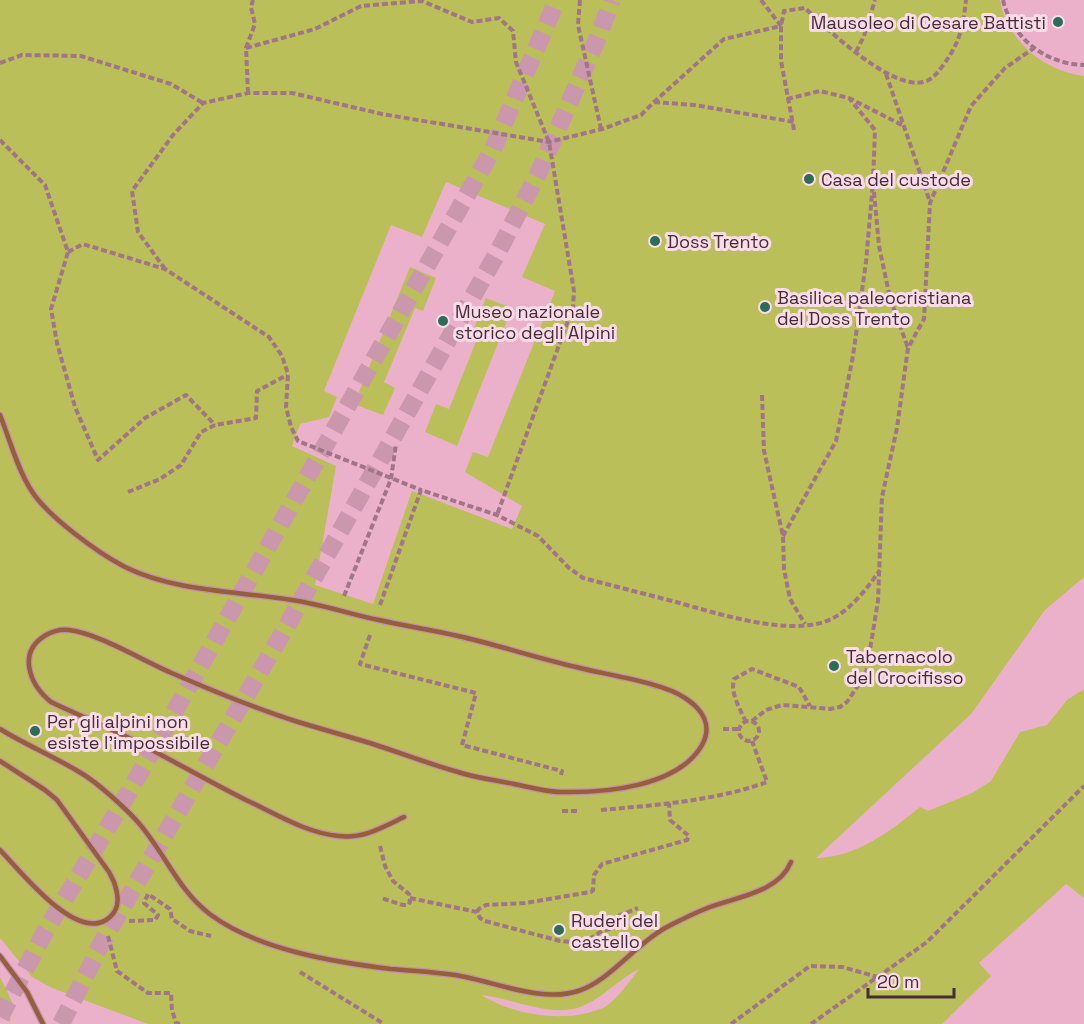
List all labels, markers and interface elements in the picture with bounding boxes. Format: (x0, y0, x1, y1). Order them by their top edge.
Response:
place label: Mausoleo di Cesare Battisti (811, 11, 1046, 34)
marker: Mausoleo di Cesare Battisti (1051, 15, 1065, 29)
place label: Casa del custode (821, 168, 971, 191)
marker: Casa del custode (802, 172, 816, 186)
place label: Doss Trento (667, 230, 769, 253)
marker: Doss Trento (648, 234, 662, 248)
place label: Basilica paleocristiana del Doss Trento (777, 286, 971, 330)
place label: Museo nazionale storico degli Alpini (455, 300, 615, 344)
marker: Basilica paleocristiana del Doss Trento (758, 300, 772, 314)
marker: Museo nazionale storico degli Alpini (436, 314, 450, 328)
place label: Tabernacolo del Crocifisso (846, 645, 964, 689)
marker: Tabernacolo del Crocifisso (827, 659, 841, 673)
place label: Per gli alpini non esiste l'impossibile (47, 710, 210, 754)
marker: Per gli alpini non esiste l'impossibile (28, 724, 42, 738)
place label: Ruderi del castello (571, 909, 658, 953)
marker: Ruderi del castello (552, 923, 566, 937)
scale bar (868, 961, 954, 999)
text: 20 m (877, 970, 920, 993)

